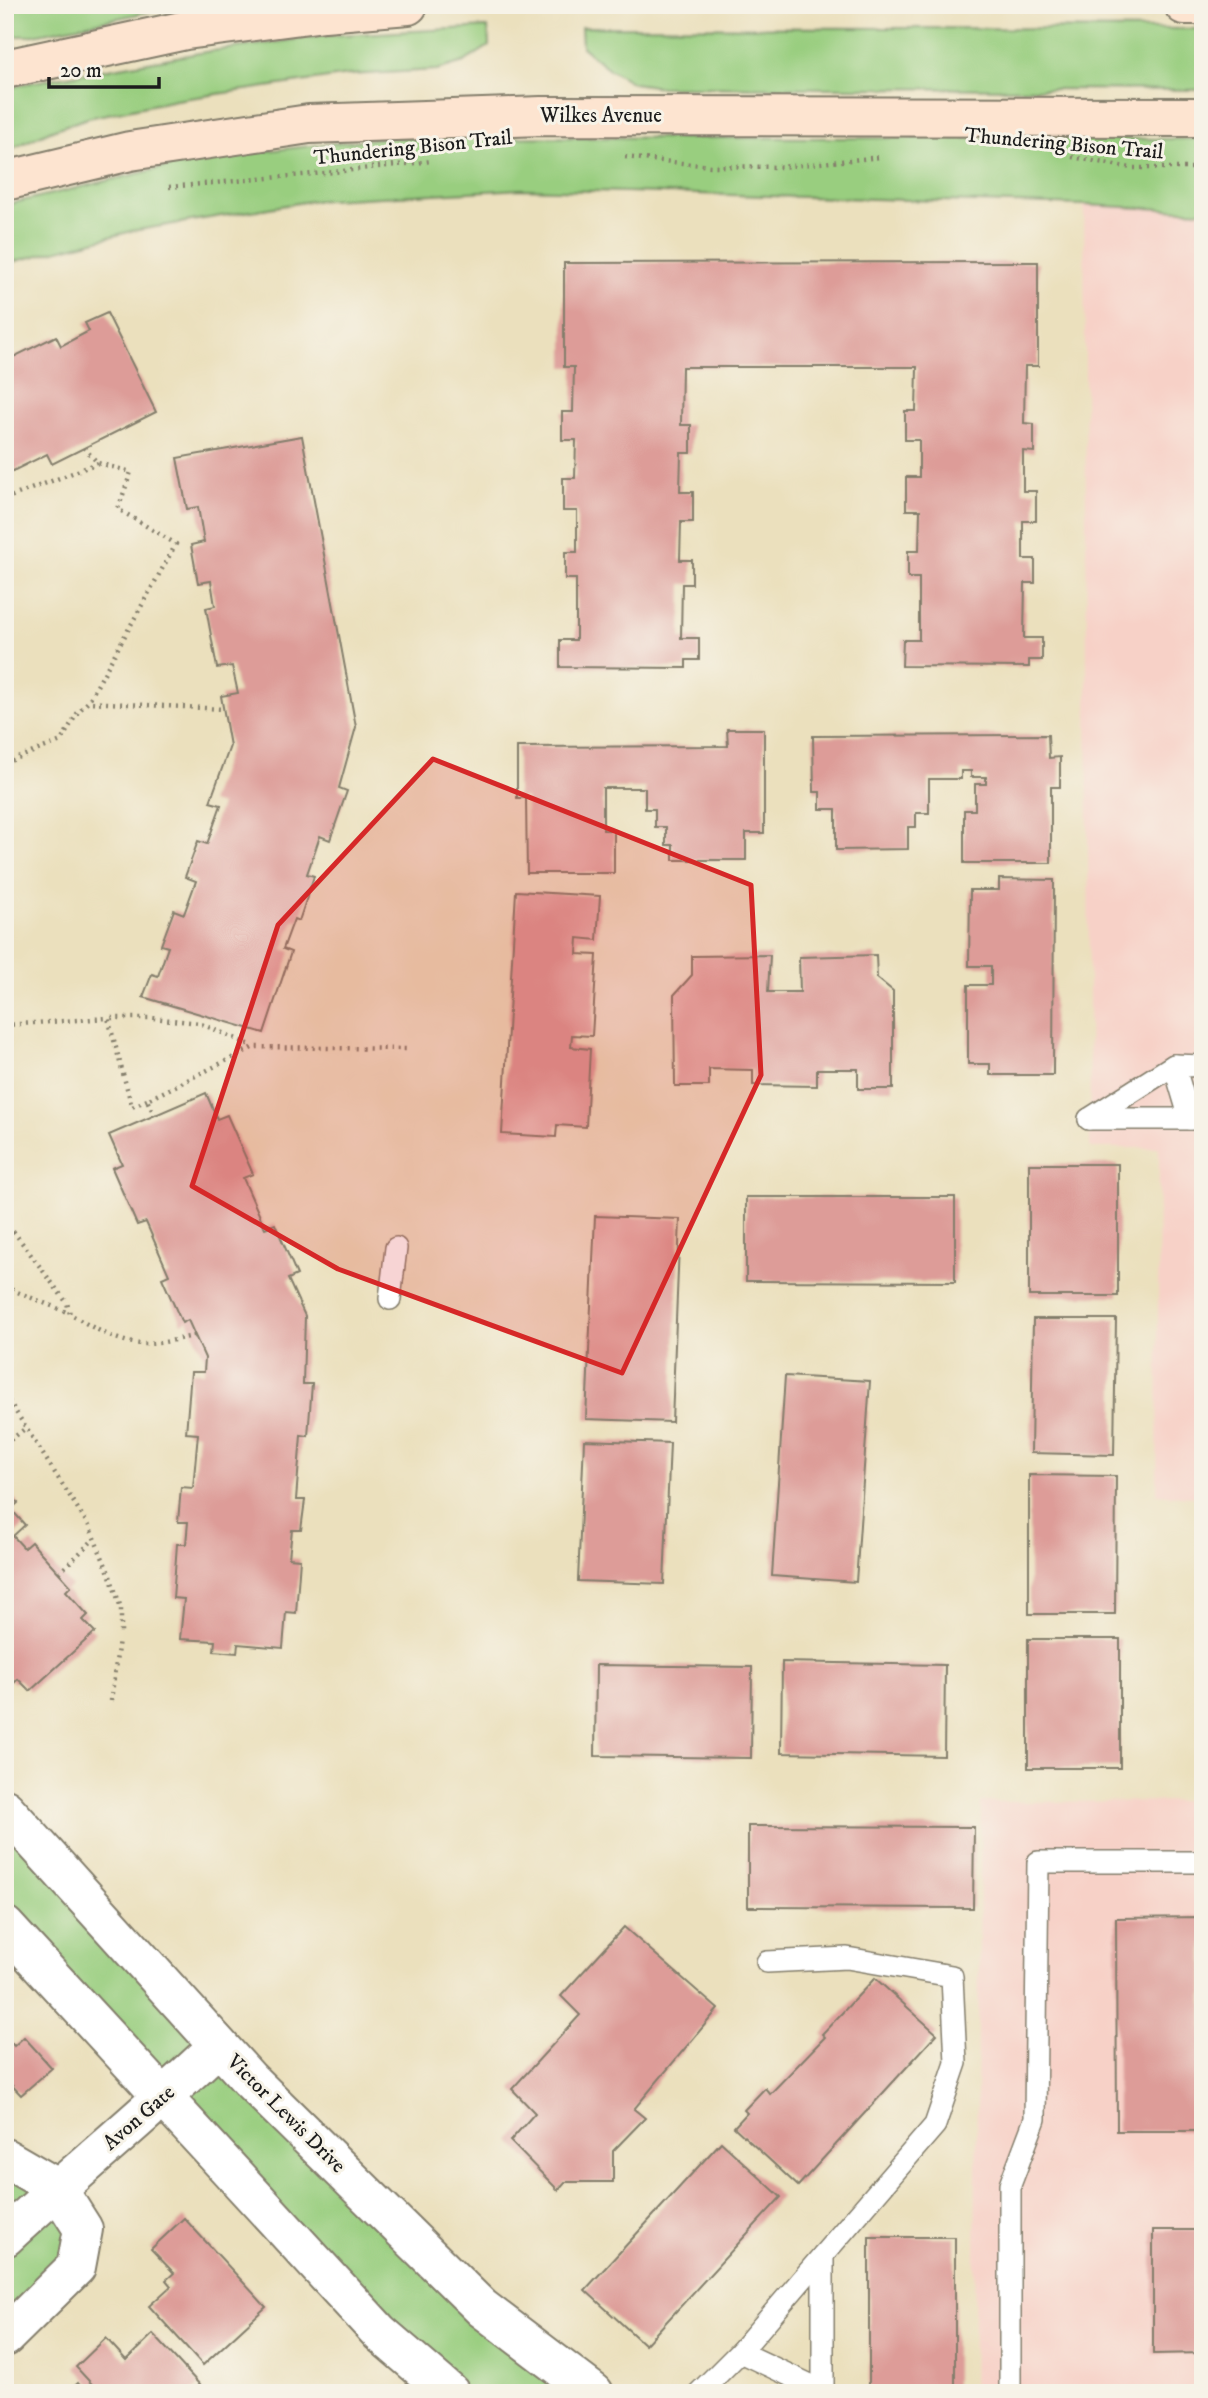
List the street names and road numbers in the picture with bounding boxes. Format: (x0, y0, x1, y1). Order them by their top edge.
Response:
street label: Wilkes Avenue (539, 103, 662, 129)
street label: Thundering Bison Trail (964, 122, 1165, 166)
street label: Thundering Bison Trail (312, 125, 514, 171)
street label: Victor Lewis Drive (220, 2048, 351, 2179)
street label: Avon Gate (98, 2080, 181, 2156)

